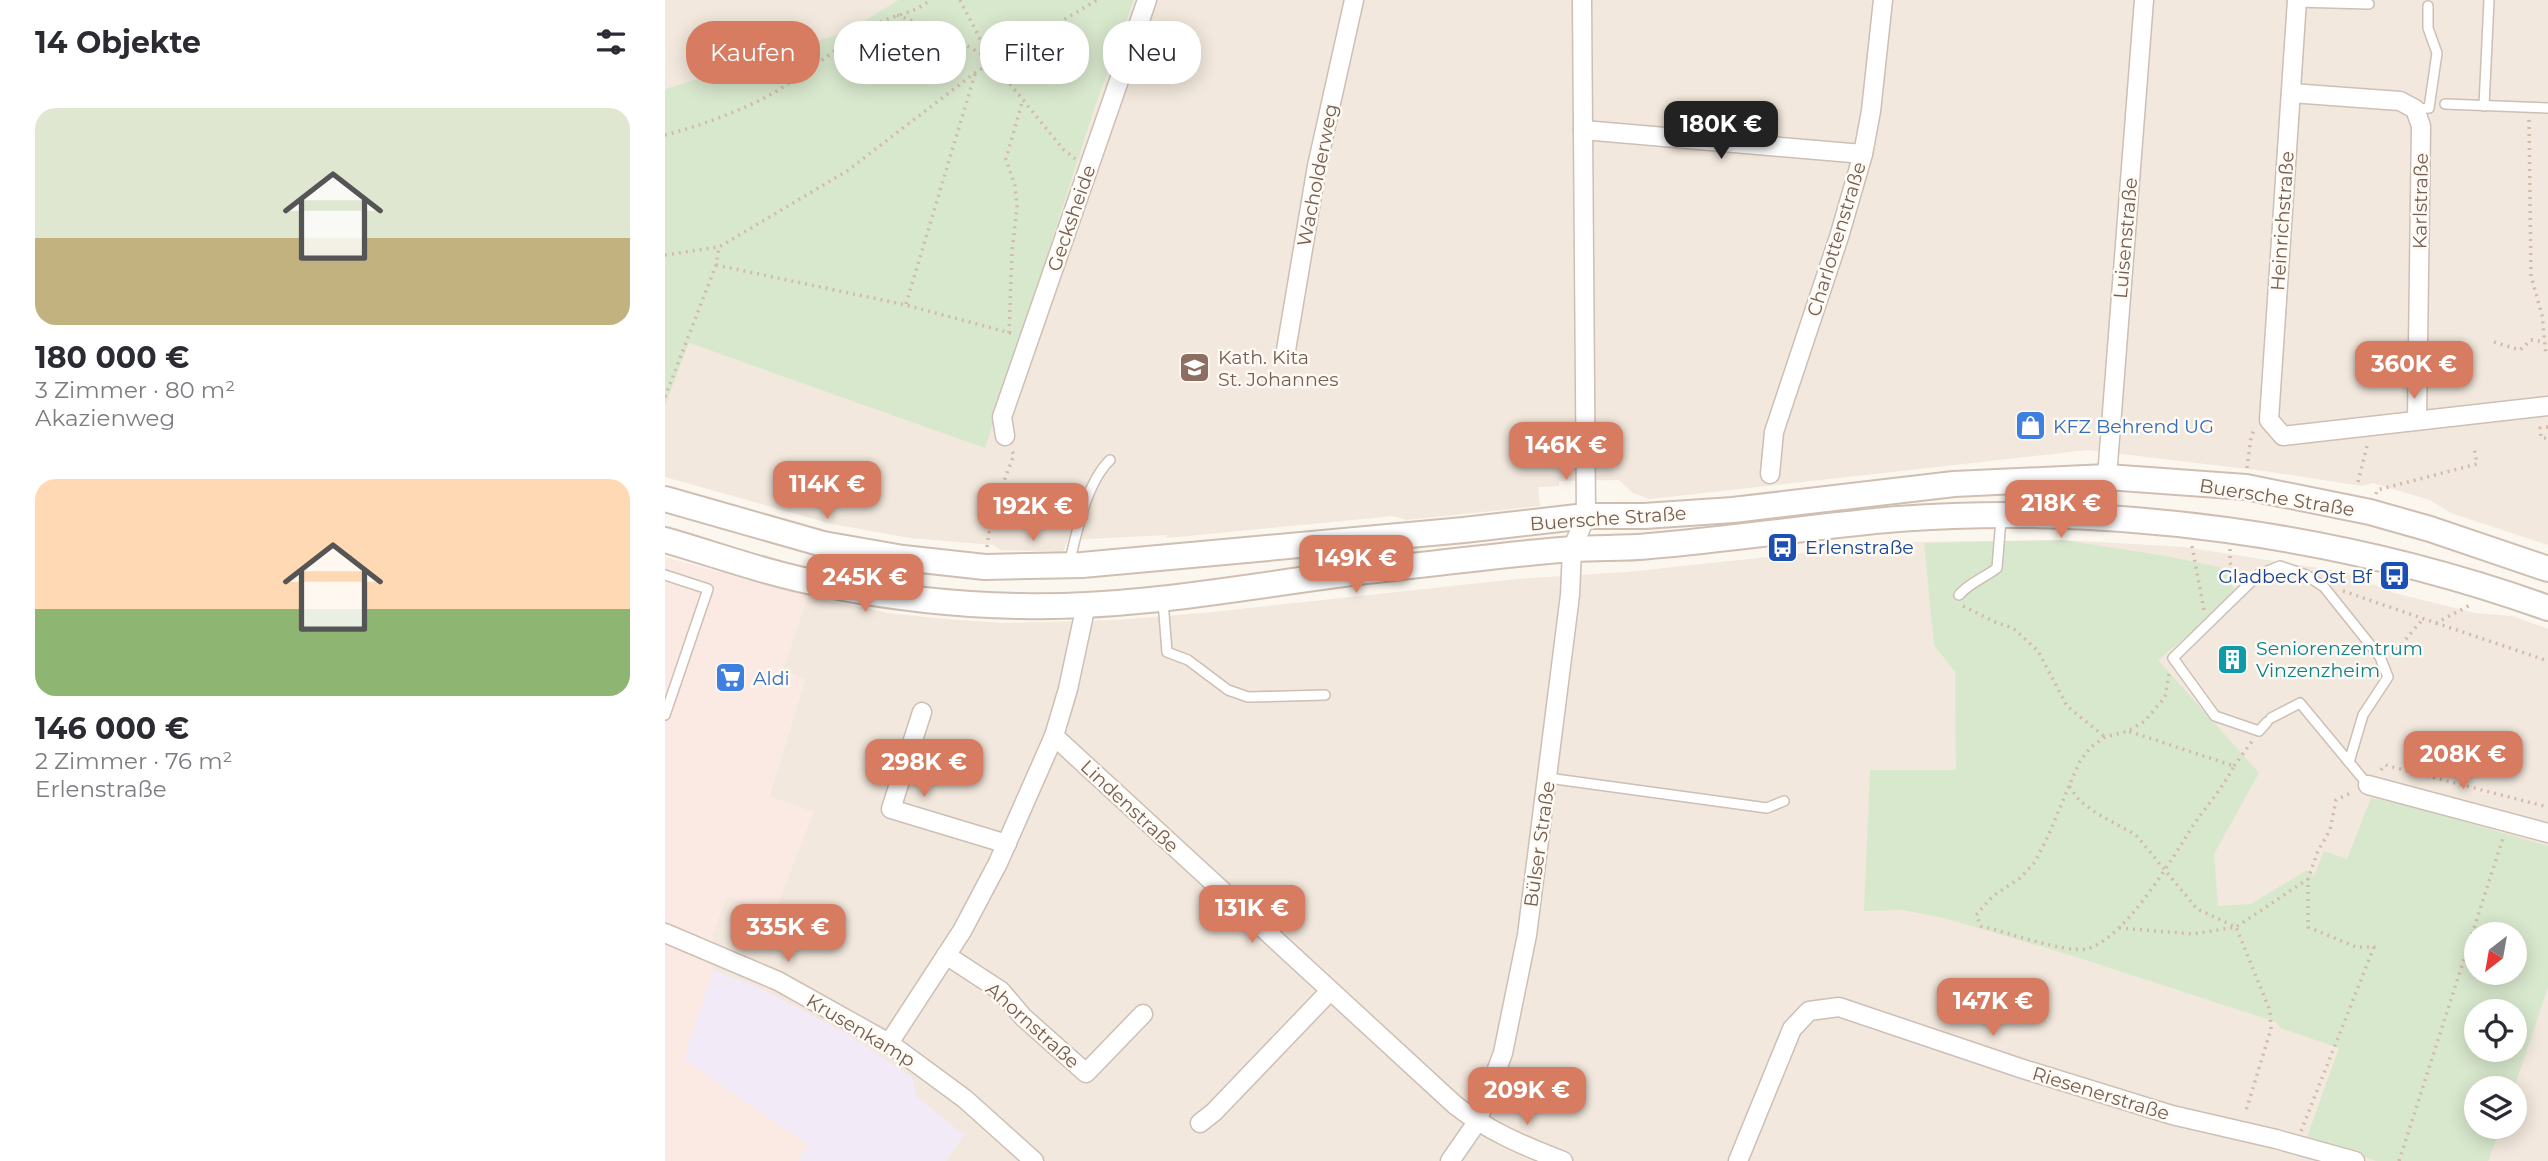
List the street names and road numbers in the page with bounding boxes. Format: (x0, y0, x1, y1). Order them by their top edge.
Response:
street label: Wacholderweg (1292, 102, 1343, 248)
street label: Heinrichstraße (2266, 150, 2299, 292)
street label: Karlstraße (2408, 153, 2433, 249)
street label: Charlottenstraße (1802, 159, 1871, 319)
street label: Gecksheide (1043, 162, 1100, 274)
street label: Luisenstraße (2109, 176, 2142, 300)
street label: Buersche Straße (2198, 474, 2356, 521)
street label: Buersche Straße (1529, 502, 1687, 535)
street label: Lindenstraße (1076, 755, 1183, 858)
street label: Bülser Straße (1519, 779, 1560, 909)
street label: Ahornstraße (981, 977, 1084, 1073)
street label: Krusenkamp (802, 989, 919, 1072)
street label: Riesenerstraße (2030, 1062, 2172, 1125)

